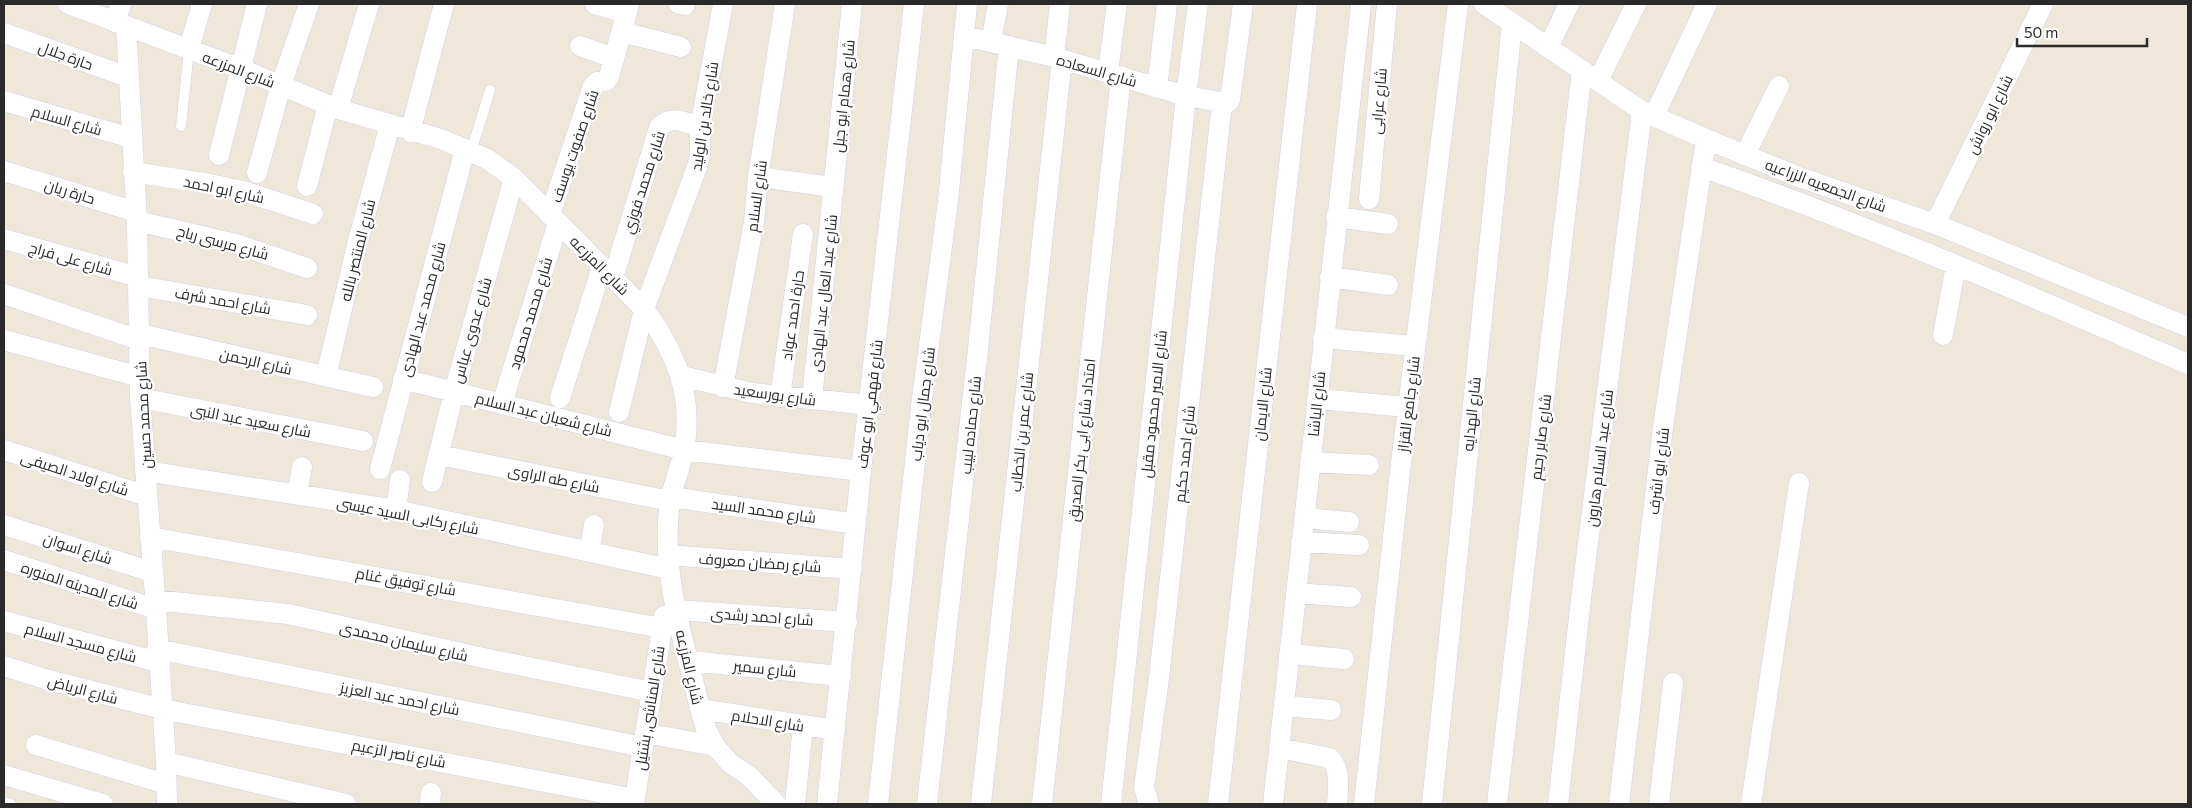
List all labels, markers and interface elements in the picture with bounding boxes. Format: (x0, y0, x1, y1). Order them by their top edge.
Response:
scale bar (2017, 15, 2147, 47)
text: 50 m (2024, 23, 2058, 41)
street label: حارة جلال (36, 37, 96, 74)
street label: شارع همام ابو جبل (828, 39, 861, 154)
street label: شارع المزرعه (199, 47, 278, 94)
street label: شارع السعاده (1054, 50, 1139, 93)
street label: شارع خالد بن الوليد (686, 60, 724, 172)
street label: شارع عرابى (1366, 67, 1393, 135)
street label: شارع ابو رواش (1962, 71, 2019, 158)
street label: شارع صفوت يوسف (546, 87, 605, 206)
street label: شارع السلام (29, 101, 104, 142)
street label: شارع محمد فوزي (618, 128, 672, 237)
street label: شارع الجمعيه الزراعيه (1762, 155, 1889, 218)
street label: شارع السلام (742, 159, 773, 234)
street label: شارع ابو احمد (181, 172, 266, 209)
street label: حارة ريان (42, 175, 97, 209)
street label: شارع المنتصر بالله (336, 197, 381, 304)
street label: شارع عبد العال عبد الهادى (806, 213, 843, 373)
street label: شارع مرسى رباح (174, 221, 271, 266)
street label: شارع المزرعه (565, 232, 633, 300)
street label: شارع على فراج (26, 238, 115, 281)
street label: شارع محمد عبد الهادى (395, 240, 452, 379)
street label: شارع محمد محمود (504, 255, 558, 372)
street label: حارة احمد عواد (777, 269, 808, 361)
street label: شارع عدوى عباس (447, 275, 498, 386)
street label: شارع احمد شرف (173, 283, 273, 320)
street label: شارع الامير محمود مقبل (1136, 329, 1173, 479)
street label: شارع فهمي ابو عوف (852, 338, 890, 470)
street label: شارع الرحمن (217, 344, 294, 381)
street label: شارع جمال ابو دياب (906, 346, 941, 462)
street label: شارع جامع القزاز (1393, 355, 1426, 455)
street label: امتداد شارع ابى بكر الصديق (1063, 358, 1102, 523)
street label: شارع محمد حسين (131, 361, 158, 469)
street label: شارع الايمان (1249, 366, 1278, 442)
street label: شارع الباشا (1304, 370, 1331, 438)
street label: شارع عمر بن الخطاب (1006, 371, 1039, 493)
street label: شارع حماده لبيب (956, 375, 987, 475)
street label: شارع الهدايه (1458, 376, 1487, 452)
street label: شارع بورسعيد (732, 379, 817, 412)
street label: شارع شعبان عبد السلام (473, 388, 614, 443)
street label: شارع عبد السلام هارون (1582, 388, 1619, 528)
street label: شارع صابر رحيم (1526, 393, 1557, 481)
street label: شارع سعيد عبد النبى (189, 399, 313, 443)
street label: شارع احمد حكيم (1170, 404, 1201, 504)
street label: شارع ابو اشرف (1644, 426, 1675, 516)
street label: شارع اولاد الصيفى (18, 447, 131, 502)
street label: شارع طه الراوى (506, 460, 601, 499)
street label: شارع ركابى السيد عيسى (335, 492, 480, 541)
street label: شارع محمد السيد (710, 494, 817, 529)
street label: شارع اسوان (40, 528, 115, 570)
street label: شارع رمضان معروف (698, 549, 822, 578)
street label: شارع المدينه المنوره (18, 558, 141, 615)
street label: شارع توفيق غنام (354, 563, 458, 602)
street label: شارع احمد رشدى (710, 603, 814, 632)
street label: شارع سليمان محمدى (337, 617, 470, 667)
street label: شارع مسجد السلام (22, 618, 139, 668)
street label: شارع المزرعه (670, 628, 707, 707)
street label: شارع المناشى, بشتيل (630, 644, 671, 772)
street label: شارع سمير (731, 656, 797, 683)
street label: شارع الرياض (45, 671, 120, 710)
street label: شارع احمد عبد العزيز (337, 677, 461, 721)
street label: شارع الاحلام (730, 705, 806, 738)
street label: شارع ناصر الزعيم (350, 735, 448, 774)

